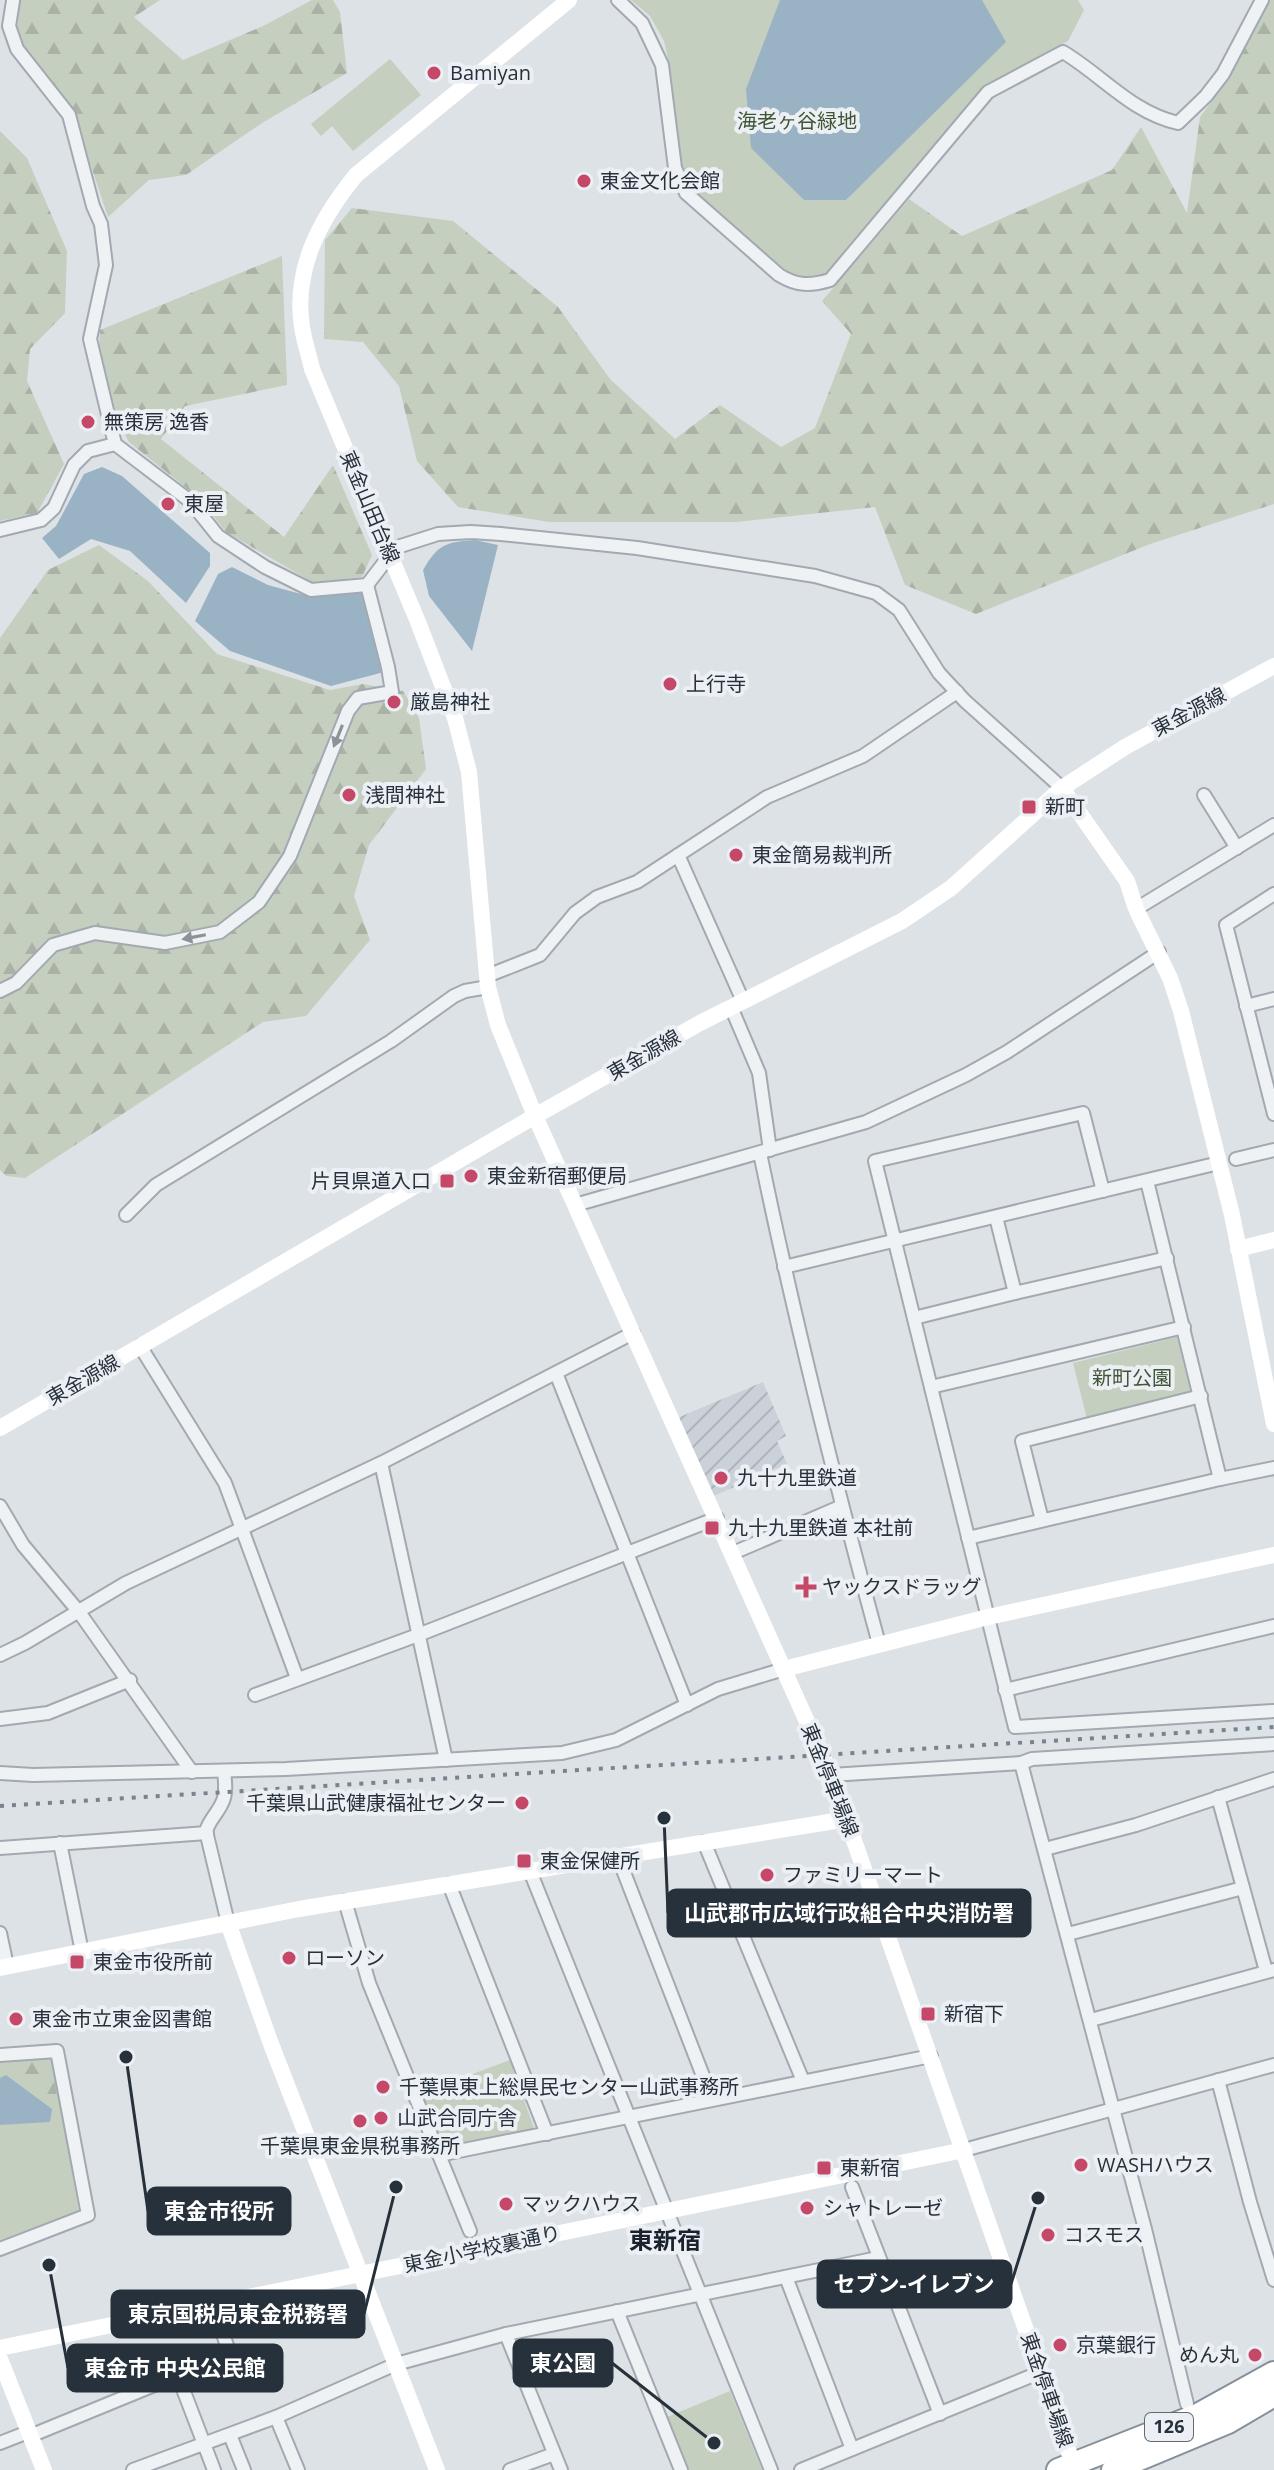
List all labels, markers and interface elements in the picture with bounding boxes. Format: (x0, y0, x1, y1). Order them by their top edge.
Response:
place label: Bamiyan (450, 59, 531, 86)
marker: Bamiyan (425, 64, 443, 82)
park label: 海老ヶ谷緑地 (737, 107, 857, 134)
place label: 東金文化会館 (600, 167, 720, 194)
marker: 東金文化会館 (575, 172, 593, 190)
place label: 無策房 逸香 (104, 408, 209, 435)
marker: 無策房 逸香 (79, 413, 97, 431)
street label: 東金山田台線 (335, 446, 406, 567)
place label: 東屋 (184, 490, 224, 517)
marker: 東屋 (159, 495, 177, 513)
place label: 上行寺 (686, 670, 746, 697)
marker: 上行寺 (661, 675, 679, 693)
street label: 東金源線 (1147, 681, 1230, 742)
place label: 厳島神社 (410, 688, 490, 715)
marker: 厳島神社 (385, 693, 403, 711)
one-way arrow (331, 724, 344, 748)
place label: 浅間神社 (365, 781, 445, 808)
marker: 浅間神社 (340, 786, 358, 804)
place label: 新町 (1045, 793, 1085, 820)
marker: 新町 (1020, 798, 1038, 816)
place label: 東金簡易裁判所 (752, 841, 892, 868)
marker: 東金簡易裁判所 (727, 846, 745, 864)
one-way arrow (182, 932, 207, 944)
street label: 東金源線 (602, 1023, 685, 1086)
place label: 東金新宿郵便局 (487, 1162, 627, 1189)
place label: 片貝県道入口 (311, 1167, 431, 1194)
marker: 東金新宿郵便局 (462, 1167, 480, 1185)
marker: 片貝県道入口 (438, 1172, 456, 1190)
street label: 東金源線 (41, 1348, 124, 1411)
park label: 新町公園 (1092, 1364, 1172, 1391)
place label: 九十九里鉄道 (737, 1464, 857, 1491)
marker: 九十九里鉄道 (712, 1469, 730, 1487)
place label: 九十九里鉄道 本社前 (728, 1514, 913, 1541)
marker: 九十九里鉄道 本社前 (703, 1519, 721, 1537)
place label: ヤックスドラッグ (822, 1573, 981, 1600)
marker: ヤックスドラッグ (797, 1578, 815, 1596)
street label: 東金停車場線 (795, 1719, 865, 1841)
place label: 千葉県山武健康福祉センター (246, 1789, 506, 1816)
marker: 千葉県山武健康福祉センター (513, 1794, 531, 1812)
place label: 東金保健所 (540, 1847, 640, 1874)
marker: 東金保健所 (515, 1852, 533, 1870)
place label: ファミリーマート (783, 1861, 943, 1888)
marker: ファミリーマート (758, 1866, 776, 1884)
callout: 山武郡市広域行政組合中央消防署 (668, 1890, 1030, 1936)
text: 山武郡市広域行政組合中央消防署 (684, 1897, 1014, 1927)
place label: ローソン (305, 1944, 385, 1971)
place label: 東金市役所前 (93, 1948, 213, 1975)
marker: ローソン (280, 1949, 298, 1967)
marker: 東金市役所前 (68, 1953, 86, 1971)
place label: 新宿下 (944, 2000, 1004, 2027)
place label: 東金市立東金図書館 (32, 2005, 212, 2032)
marker: 新宿下 (919, 2005, 937, 2023)
marker: 東金市立東金図書館 (7, 2010, 25, 2028)
place label: 千葉県東上総県民センター山武事務所 (399, 2073, 739, 2100)
marker: 千葉県東上総県民センター山武事務所 (374, 2078, 392, 2096)
place label: 山武合同庁舎 (397, 2104, 517, 2131)
marker: 山武合同庁舎 (372, 2109, 390, 2127)
marker: 千葉県東金県税事務所 (351, 2112, 369, 2130)
place label: 千葉県東金県税事務所 (260, 2132, 460, 2159)
place label: WASHハウス (1097, 2151, 1214, 2178)
place label: 東新宿 (840, 2154, 900, 2181)
marker: WASHハウス (1072, 2156, 1090, 2174)
marker: 東新宿 (815, 2159, 833, 2177)
callout: 東金市役所 (148, 2188, 290, 2234)
place label: マックハウス (522, 2190, 641, 2217)
place label: シャトレーゼ (823, 2194, 943, 2221)
text: 東金市役所 (164, 2195, 274, 2225)
marker: マックハウス (497, 2195, 515, 2213)
marker: シャトレーゼ (798, 2199, 816, 2217)
street label: 東金小学校裏通り (401, 2219, 563, 2278)
place label: コスモス (1064, 2221, 1144, 2248)
district label: 東新宿 (629, 2223, 701, 2256)
marker: コスモス (1039, 2226, 1057, 2244)
callout: セブン-イレブン (818, 2261, 1011, 2307)
text: セブン-イレブン (833, 2268, 995, 2298)
callout: 東京国税局東金税務署 (112, 2291, 364, 2337)
text: 東京国税局東金税務署 (128, 2298, 348, 2328)
street label: 東金停車場線 (1015, 2329, 1080, 2451)
place label: 京葉銀行 (1076, 2331, 1156, 2358)
marker: 京葉銀行 (1051, 2336, 1069, 2354)
callout: 東公園 (514, 2340, 612, 2386)
place label: めん丸 (1179, 2341, 1239, 2368)
callout: 東金市 中央公民館 (68, 2345, 282, 2391)
marker: めん丸 (1246, 2346, 1264, 2364)
text: 東公園 (530, 2347, 596, 2377)
text: 東金市 中央公民館 (84, 2352, 266, 2382)
road number: 126 (1145, 2413, 1193, 2441)

